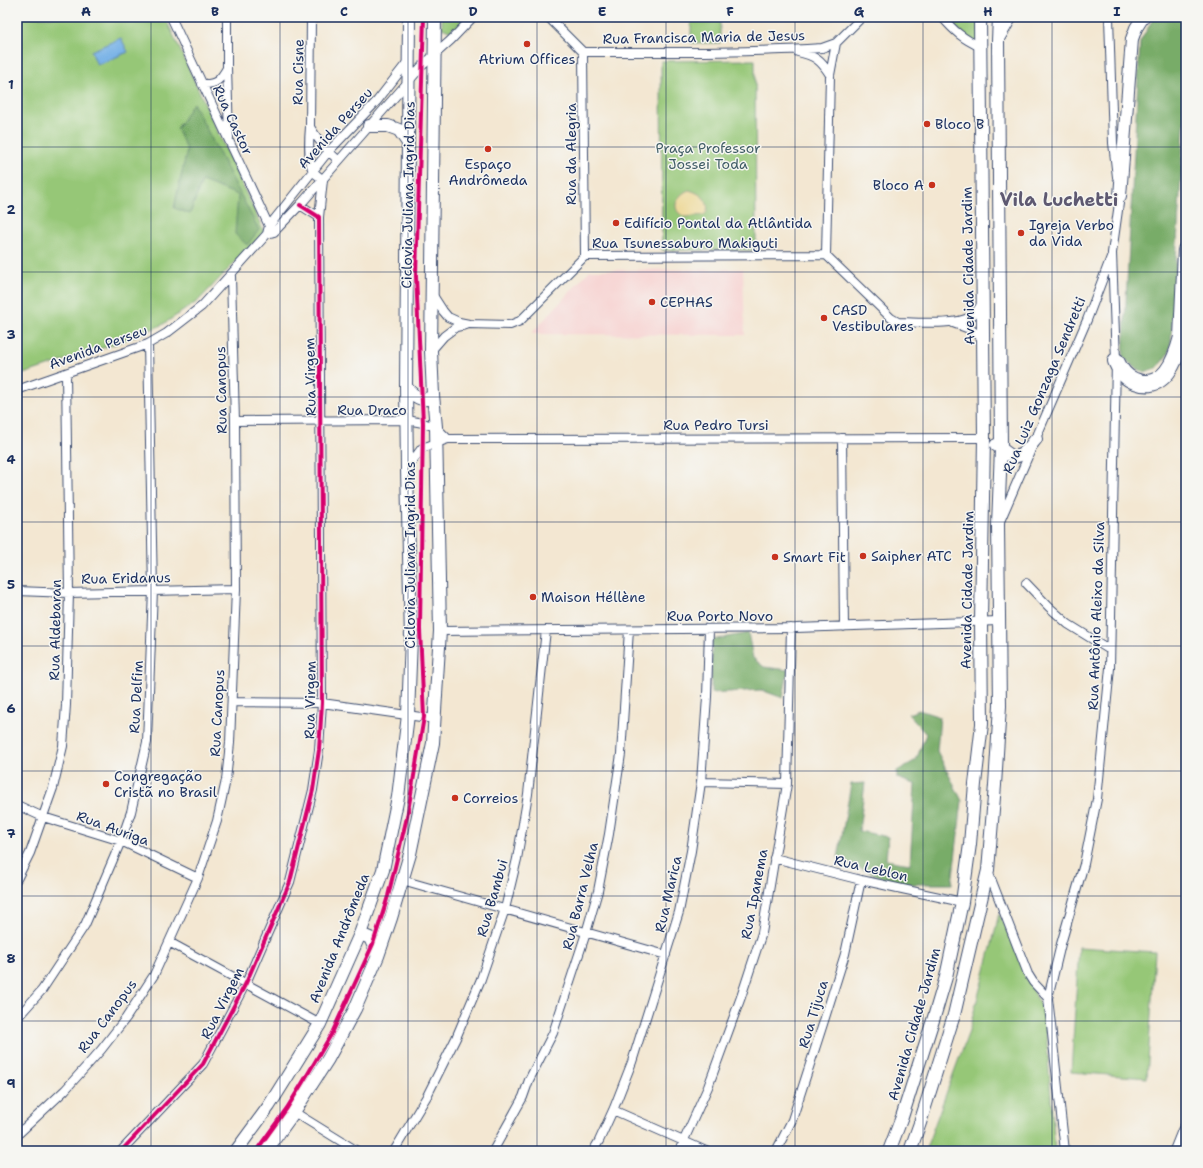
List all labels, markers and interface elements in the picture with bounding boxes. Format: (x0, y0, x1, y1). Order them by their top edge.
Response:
text: A (81, 3, 91, 20)
text: B (211, 3, 219, 20)
text: C (340, 3, 348, 20)
text: D (468, 3, 478, 20)
text: E (598, 3, 607, 20)
text: F (726, 3, 734, 20)
text: G (854, 3, 865, 20)
text: H (983, 3, 993, 20)
text: I (1113, 3, 1121, 20)
street label: Rua Francisca Maria de Jesus (603, 26, 805, 48)
street label: Rua Cisne (288, 39, 308, 105)
marker: Atrium Offices (522, 39, 532, 49)
place label: Atrium Offices (478, 50, 576, 68)
text: 1 (8, 76, 14, 93)
street label: Rua Castor (209, 82, 257, 158)
street label: Avenida Perseu (294, 84, 376, 172)
street label: Ciclovia Juliana Ingrid Dias (397, 101, 419, 289)
street label: Rua da Alegria (562, 103, 580, 205)
place label: Bloco B (935, 115, 984, 133)
marker: Bloco B (922, 119, 932, 129)
park label: Praça Professor Jossei Toda (655, 139, 761, 173)
marker: Espaço Andrômeda (483, 144, 493, 154)
place label: Espaço Andrômeda (448, 155, 528, 189)
place label: Bloco A (873, 176, 924, 194)
marker: Bloco A (927, 180, 937, 190)
street label: Avenida Cidade Jardim (958, 187, 978, 345)
district label: Vila Luchetti (1000, 188, 1118, 212)
text: 2 (6, 201, 16, 218)
place label: Edifício Pontal da Atlântida (624, 214, 812, 232)
place label: Igreja Verbo da Vida (1029, 216, 1114, 250)
marker: Edifício Pontal da Atlântida (611, 218, 621, 228)
marker: Igreja Verbo da Vida (1016, 228, 1026, 238)
street label: Rua Tsunessaburo Makiguti (592, 234, 778, 252)
place label: CEPHAS (660, 293, 713, 311)
street label: Rua Luiz Gonzaga Sendretti (998, 294, 1090, 476)
marker: CEPHAS (647, 297, 657, 307)
place label: CASD Vestibulares (832, 301, 914, 335)
marker: CASD Vestibulares (819, 313, 829, 323)
street label: Avenida Perseu (46, 321, 150, 373)
text: 3 (6, 326, 16, 343)
street label: Rua Virgem (300, 338, 320, 416)
street label: Rua Canopus (211, 346, 231, 434)
street label: Rua Draco (337, 401, 407, 419)
street label: Rua Pedro Tursi (663, 416, 769, 434)
text: 4 (6, 451, 16, 468)
street label: Ciclovia Juliana Ingrid Dias (401, 461, 419, 649)
street label: Avenida Cidade Jardim (957, 511, 977, 669)
street label: Rua Antônio Aleixo da Silva (1084, 521, 1108, 711)
place label: Saipher ATC (871, 547, 952, 565)
place label: Smart Fit (783, 548, 846, 566)
marker: Saipher ATC (858, 551, 868, 561)
marker: Smart Fit (770, 552, 780, 562)
street label: Rua Eridanus (81, 568, 171, 588)
text: 5 (7, 576, 15, 593)
street label: Rua Aldebaran (45, 579, 65, 681)
place label: Maison Héllène (541, 588, 646, 606)
marker: Maison Héllène (528, 592, 538, 602)
street label: Rua Porto Novo (667, 607, 773, 625)
street label: Rua Delfim (125, 660, 147, 734)
street label: Rua Virgem (300, 661, 320, 739)
street label: Rua Canopus (206, 669, 228, 757)
text: 6 (6, 700, 16, 717)
place label: Congregação Cristã no Brasil (114, 767, 218, 801)
marker: Congregação Cristã no Brasil (101, 779, 111, 789)
place label: Correios (463, 789, 518, 807)
marker: Correios (450, 793, 460, 803)
street label: Rua Auriga (74, 807, 152, 850)
text: 7 (6, 825, 16, 842)
street label: Rua Barra Velha (558, 840, 602, 952)
street label: Rua Ipanema (736, 847, 772, 941)
street label: Rua Leblon (832, 851, 910, 885)
street label: Rua Marica (650, 854, 686, 934)
street label: Rua Bambui (472, 857, 512, 939)
street label: Avenida Andrômeda (305, 870, 373, 1006)
street label: Avenida Cidade Jardim (884, 945, 944, 1103)
text: 8 (6, 950, 16, 967)
street label: Rua Virgem (196, 964, 248, 1042)
street label: Rua Canopus (73, 976, 141, 1056)
street label: Rua Tijuca (794, 977, 832, 1050)
text: 9 (6, 1075, 16, 1092)

